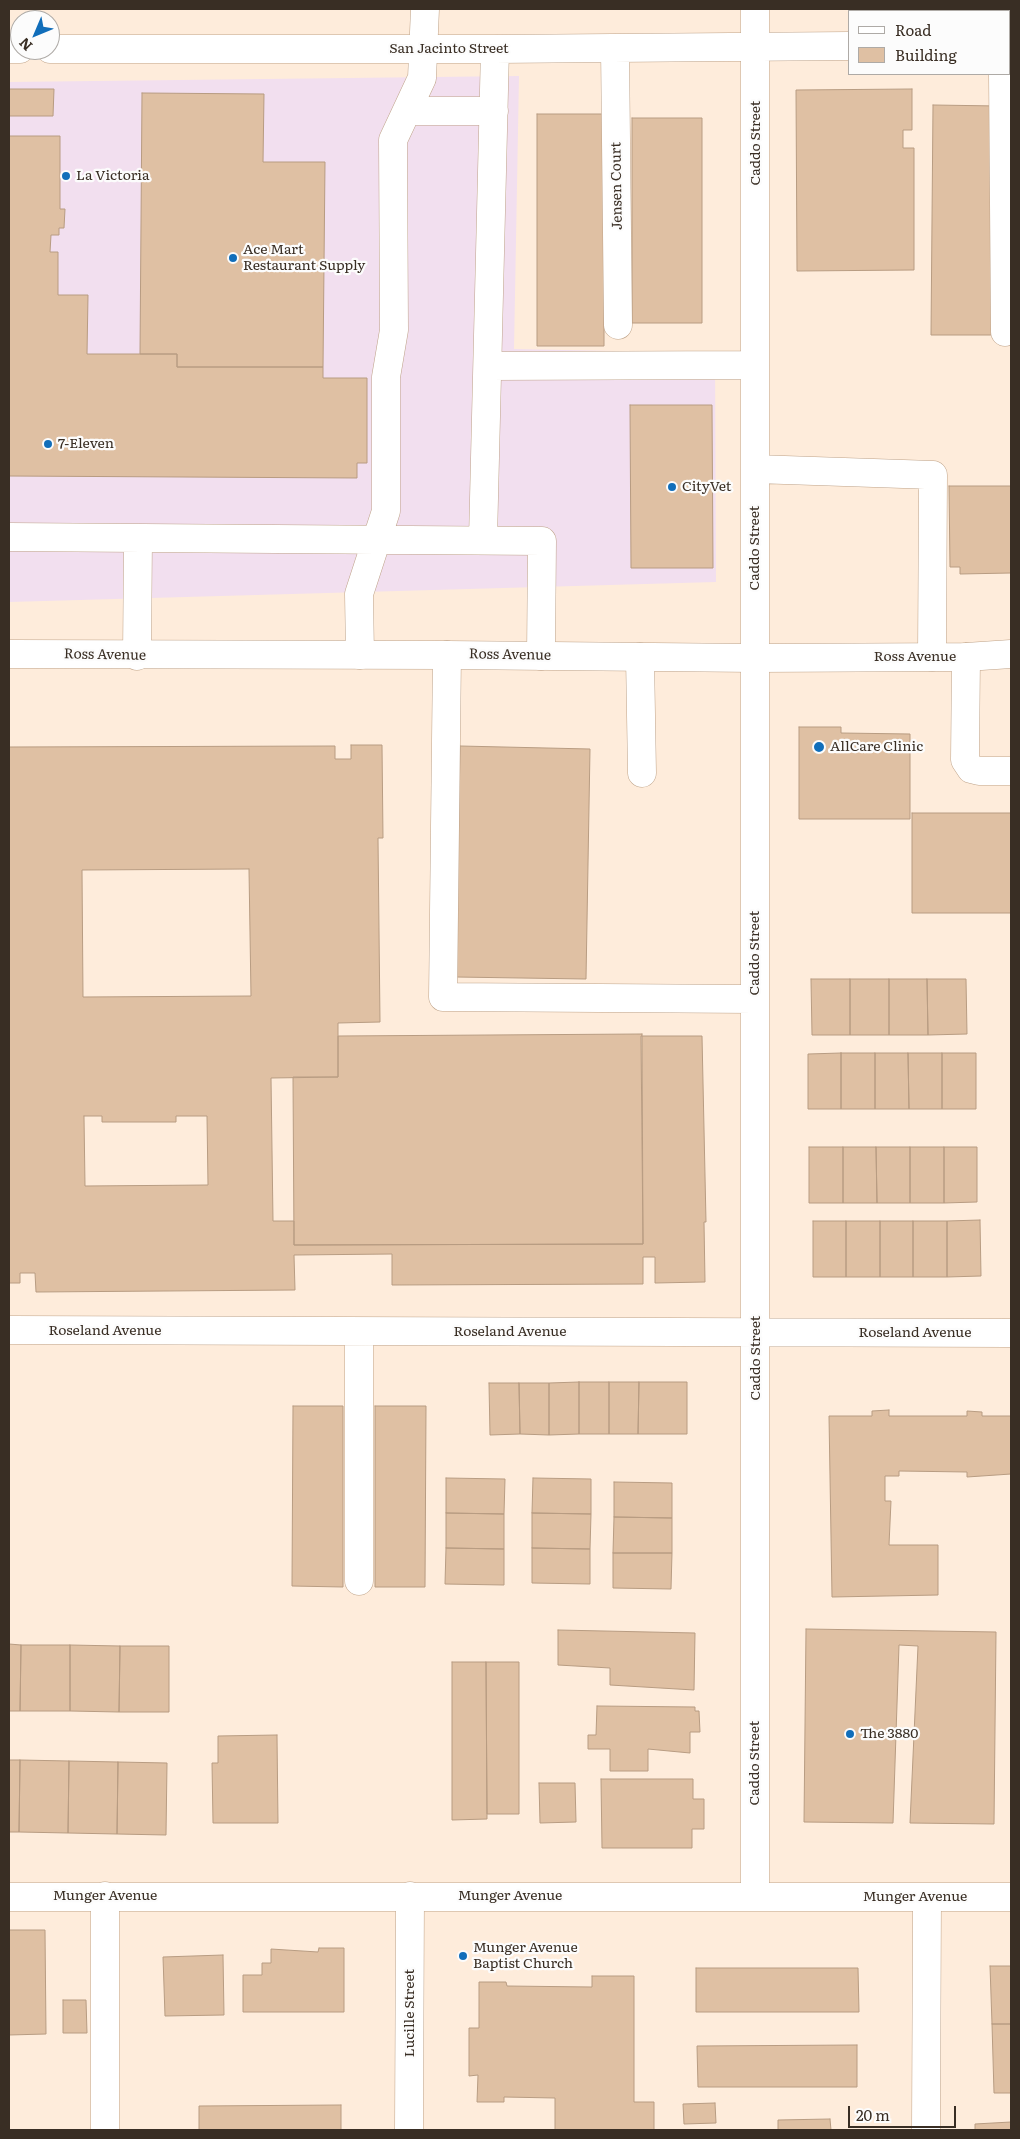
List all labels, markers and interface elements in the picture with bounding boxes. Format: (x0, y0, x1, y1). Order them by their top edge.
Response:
north arrow (10, 10, 60, 60)
legend (848, 10, 1010, 75)
text: Road (895, 18, 931, 41)
text: N (14, 34, 36, 56)
street label: San Jacinto Street (389, 41, 509, 57)
text: Building (895, 43, 957, 66)
street label: Caddo Street (748, 100, 764, 186)
street label: Jensen Court (608, 142, 626, 230)
place label: La Victoria (76, 168, 150, 184)
marker: La Victoria (60, 170, 72, 182)
place label: Ace Mart Restaurant Supply (243, 242, 365, 274)
marker: Ace Mart Restaurant Supply (227, 252, 239, 264)
place label: 7-Eleven (58, 436, 114, 452)
marker: 7-Eleven (42, 438, 54, 450)
place label: CityVet (682, 479, 731, 495)
marker: CityVet (666, 481, 678, 493)
street label: Caddo Street (747, 505, 763, 591)
street label: Ross Avenue (64, 646, 146, 664)
street label: Ross Avenue (469, 646, 551, 664)
street label: Ross Avenue (874, 649, 956, 665)
place label: AllCare Clinic (830, 739, 923, 755)
marker: AllCare Clinic (812, 740, 826, 754)
street label: Caddo Street (747, 910, 763, 996)
street label: Caddo Street (748, 1315, 764, 1401)
street label: Roseland Avenue (49, 1323, 161, 1339)
street label: Roseland Avenue (454, 1324, 566, 1340)
street label: Roseland Avenue (859, 1325, 971, 1341)
street label: Caddo Street (747, 1720, 763, 1806)
place label: The 3880 (860, 1726, 918, 1742)
marker: The 3880 (844, 1728, 856, 1740)
street label: Munger Avenue (53, 1888, 157, 1904)
street label: Munger Avenue (458, 1888, 562, 1904)
street label: Munger Avenue (863, 1889, 967, 1905)
place label: Munger Avenue Baptist Church (473, 1940, 578, 1972)
marker: Munger Avenue Baptist Church (457, 1950, 469, 1962)
street label: Lucille Street (402, 1969, 418, 2057)
scale bar (850, 2096, 958, 2128)
text: 20 m (856, 2103, 890, 2126)

